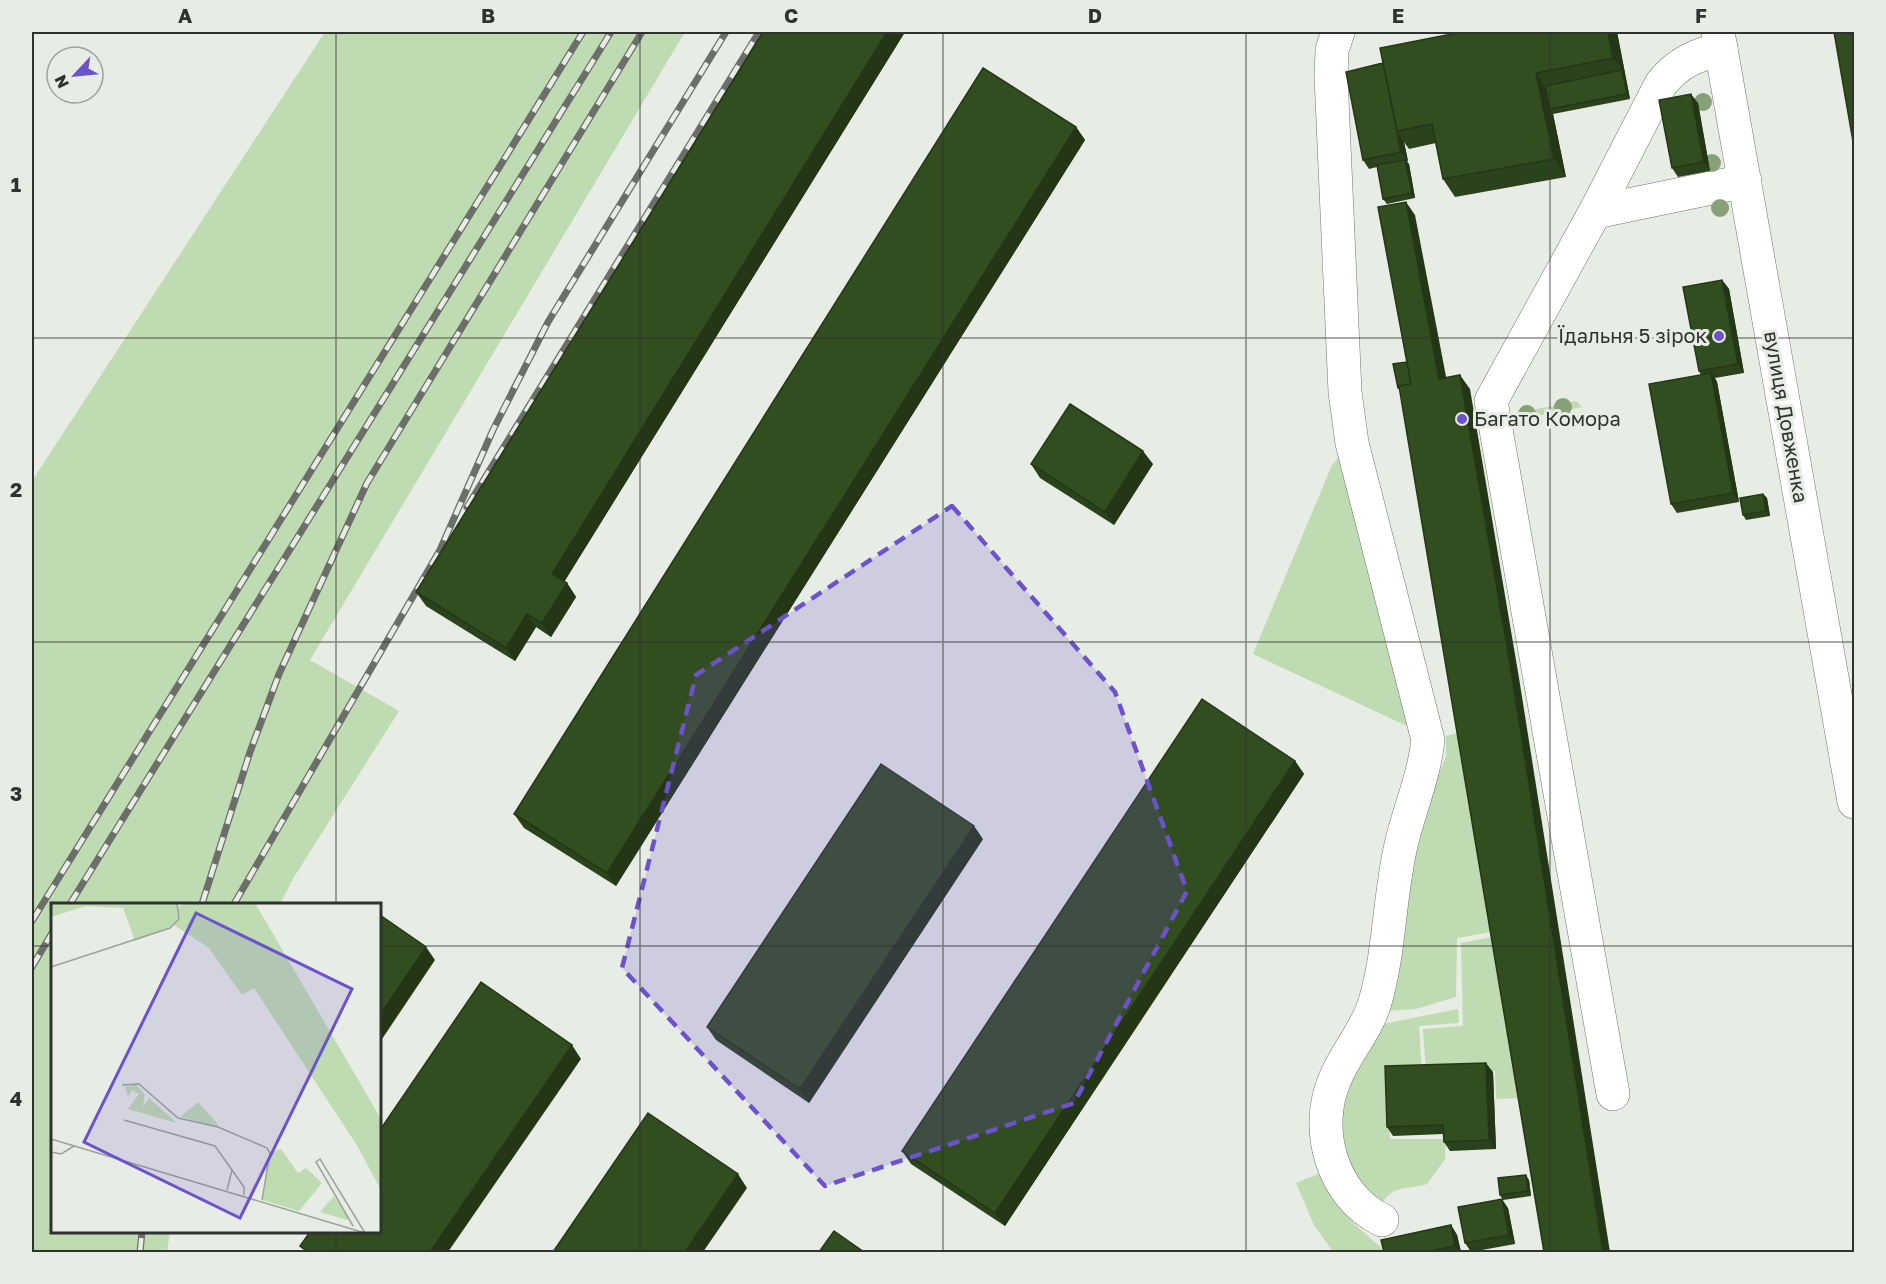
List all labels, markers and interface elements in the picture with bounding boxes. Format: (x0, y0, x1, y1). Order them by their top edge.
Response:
text: A (178, 3, 192, 27)
text: B (481, 3, 495, 27)
text: C (784, 3, 798, 27)
text: D (1088, 3, 1102, 27)
text: E (1392, 3, 1404, 27)
text: F (1695, 3, 1707, 27)
north arrow (45, 45, 105, 105)
text: N (50, 72, 73, 91)
text: 1 (11, 172, 21, 196)
place label: Їдальня 5 зірок (1557, 323, 1707, 347)
marker: Їдальня 5 зірок (1712, 329, 1726, 343)
street label: вулиця Довженка (1760, 329, 1814, 505)
place label: Багато Комора (1474, 406, 1621, 430)
marker: Багато Комора (1455, 412, 1469, 426)
text: 2 (10, 477, 22, 501)
text: 3 (10, 781, 22, 805)
inset map (51, 903, 381, 1233)
text: 4 (10, 1086, 22, 1110)

